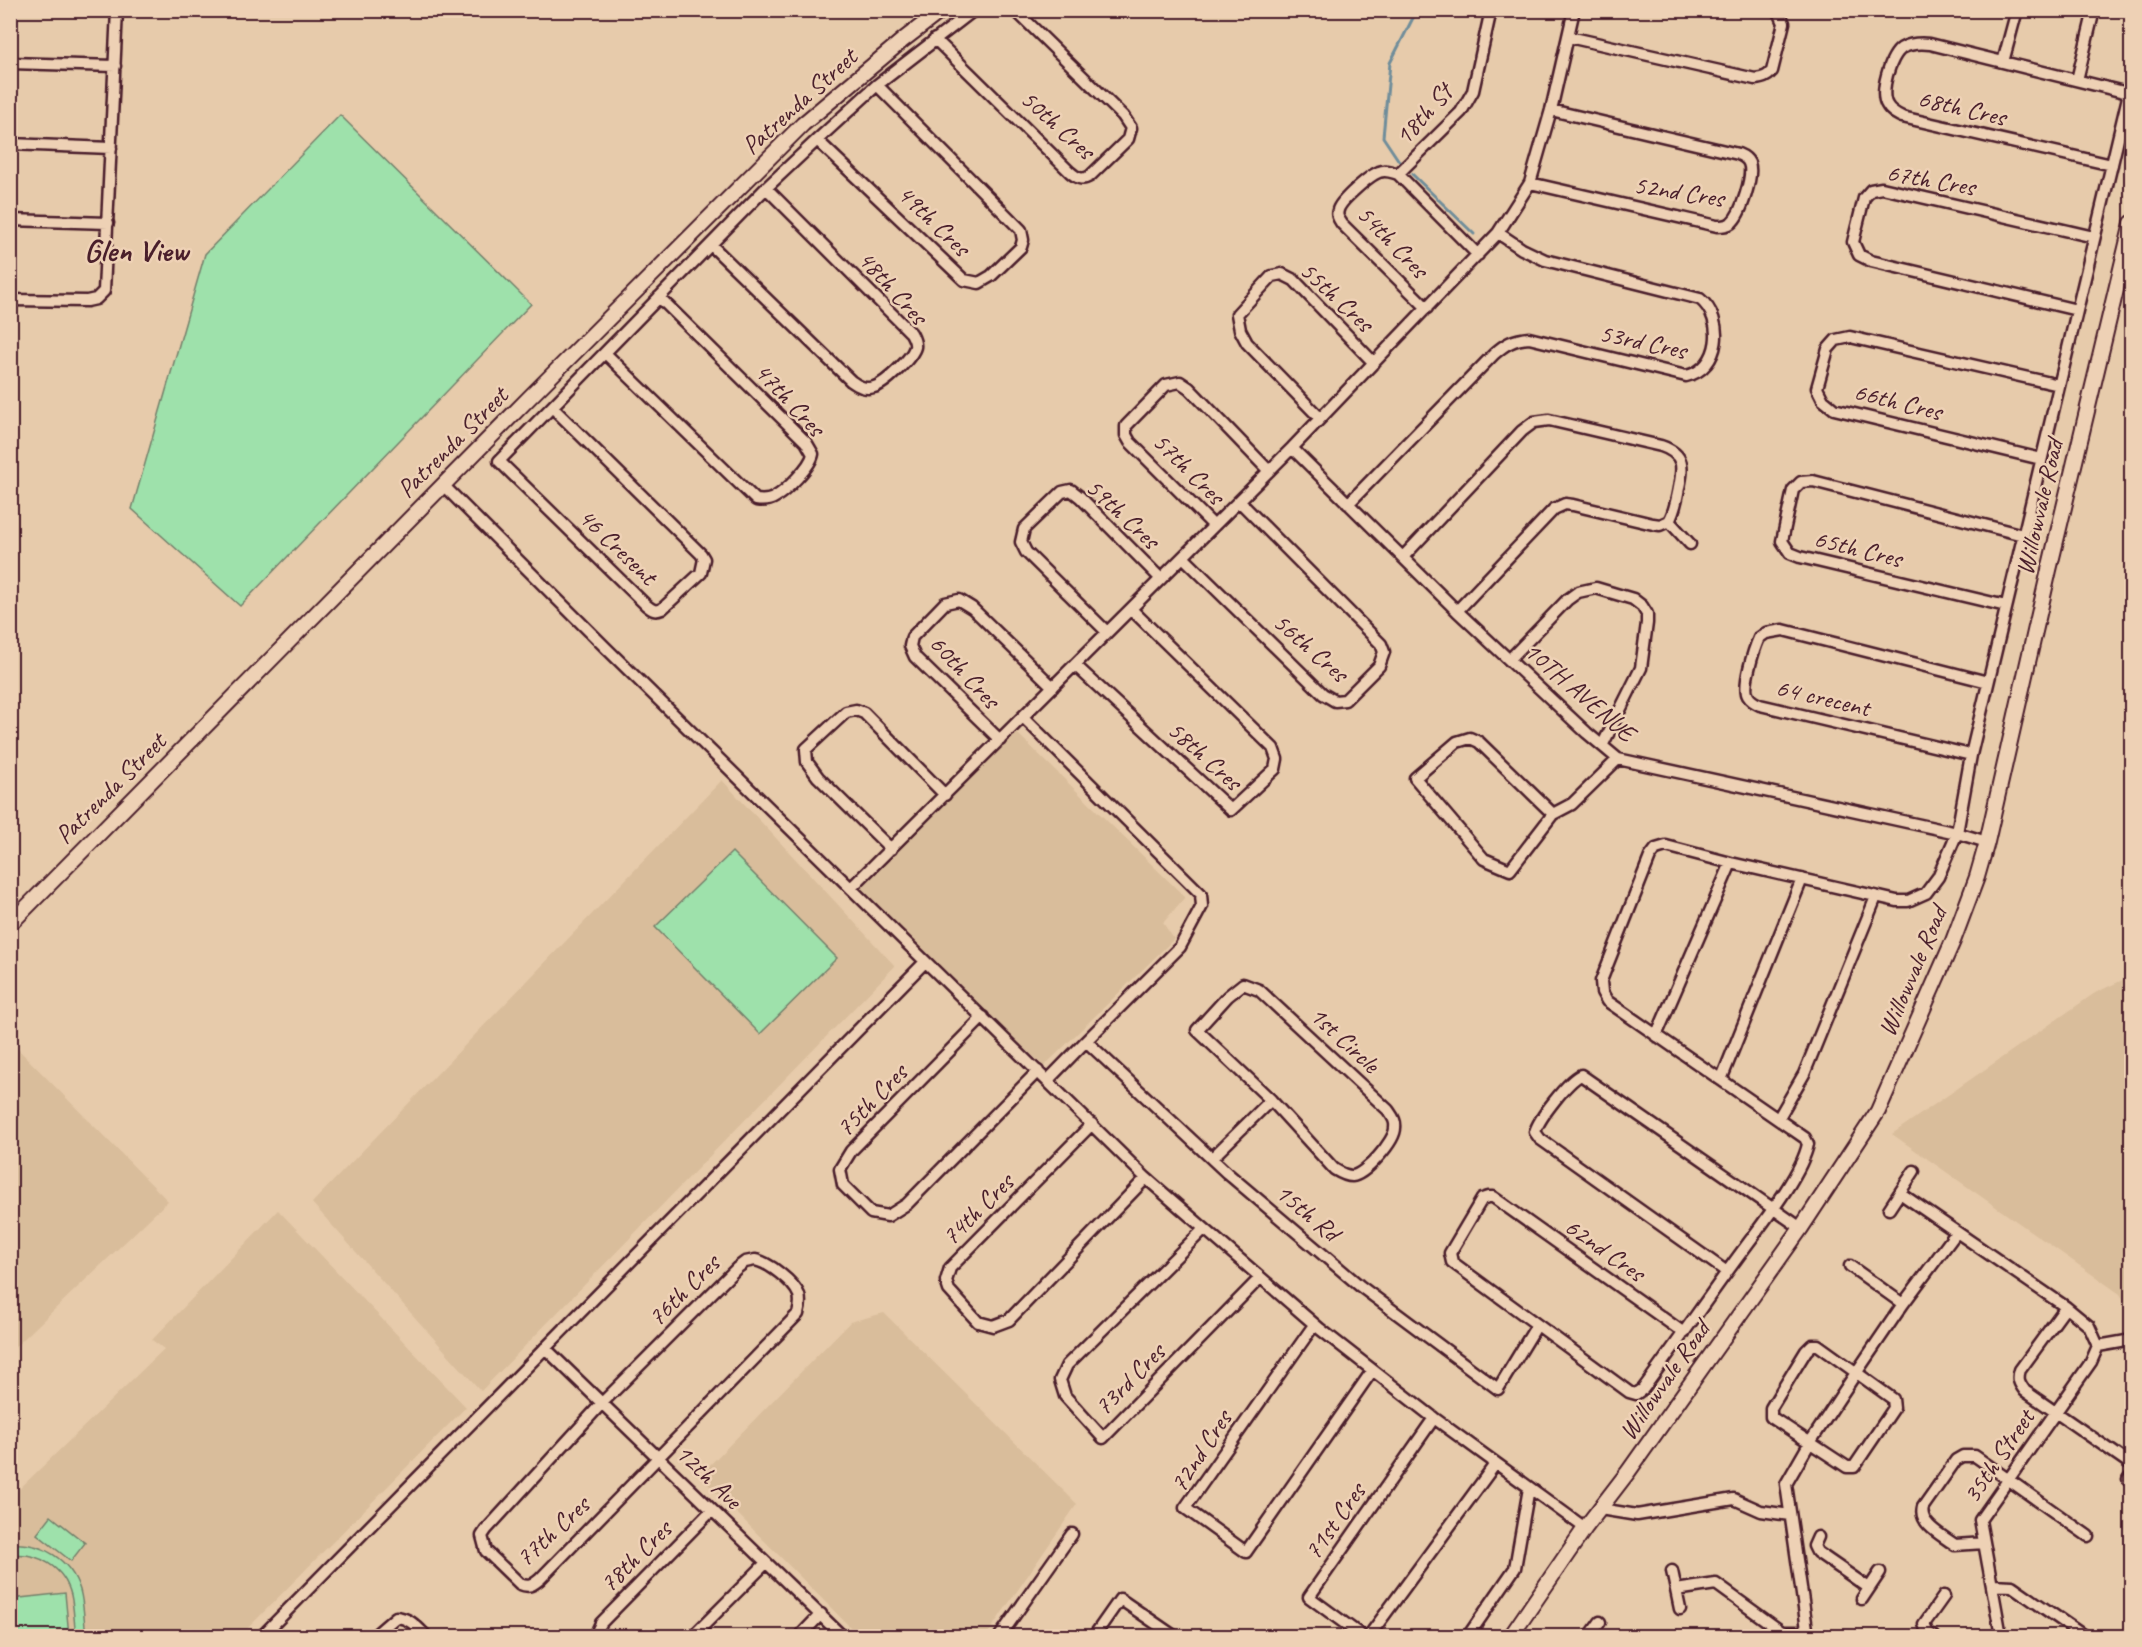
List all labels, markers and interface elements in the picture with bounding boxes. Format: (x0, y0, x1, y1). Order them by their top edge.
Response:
street label: Patrenda Street (735, 39, 866, 162)
street label: 18th St (1387, 74, 1462, 152)
street label: 68th Cres (1915, 81, 2011, 134)
street label: 50th Cres (1014, 82, 1103, 168)
street label: 67th Cres (1884, 156, 1980, 204)
street label: 52nd Cres (1632, 168, 1728, 215)
street label: 49th Cres (890, 178, 979, 265)
street label: 54th Cres (1350, 198, 1437, 286)
district label: Glen View (84, 230, 191, 271)
street label: 48th Cres (851, 243, 936, 333)
street label: 55th Cres (1293, 254, 1382, 340)
street label: 53rd Cres (1596, 316, 1692, 367)
street label: 47th Cres (747, 356, 834, 445)
street label: 66th Cres (1851, 375, 1947, 429)
street label: Patrenda Street (390, 378, 517, 505)
street label: 57th Cres (1145, 425, 1233, 513)
street label: Willowvale Road (2008, 433, 2072, 578)
street label: 59th Cres (1079, 471, 1168, 557)
street label: 46 Cresent (571, 501, 666, 594)
street label: 65th Cres (1811, 522, 1907, 576)
street label: 56th Cres (1266, 606, 1357, 690)
street label: 60th Cres (922, 628, 1009, 717)
street label: 10TH AVENUE (1517, 634, 1645, 751)
street label: 64 crecent (1773, 671, 1875, 725)
street label: 58th Cres (1161, 713, 1250, 799)
street label: Patrenda Street (48, 724, 175, 851)
street label: Willowvale Road (1870, 898, 1956, 1041)
street label: 1st Circle (1303, 999, 1388, 1081)
street label: 75th Cres (829, 1055, 916, 1144)
street label: 74th Cres (934, 1165, 1022, 1253)
street label: 15th Rd (1269, 1176, 1350, 1251)
street label: 62nd Cres (1558, 1210, 1653, 1290)
street label: 76th Cres (640, 1246, 728, 1334)
street label: Willowvale Road (1611, 1311, 1720, 1446)
street label: 73rd Cres (1087, 1335, 1173, 1423)
street label: 35th Street (1955, 1401, 2043, 1510)
street label: 72nd Cres (1162, 1403, 1240, 1498)
street label: 12th Ave (668, 1437, 751, 1518)
street label: 71st Cres (1296, 1475, 1374, 1566)
street label: 77th Cres (509, 1487, 598, 1574)
street label: 78th Cres (592, 1512, 680, 1600)

